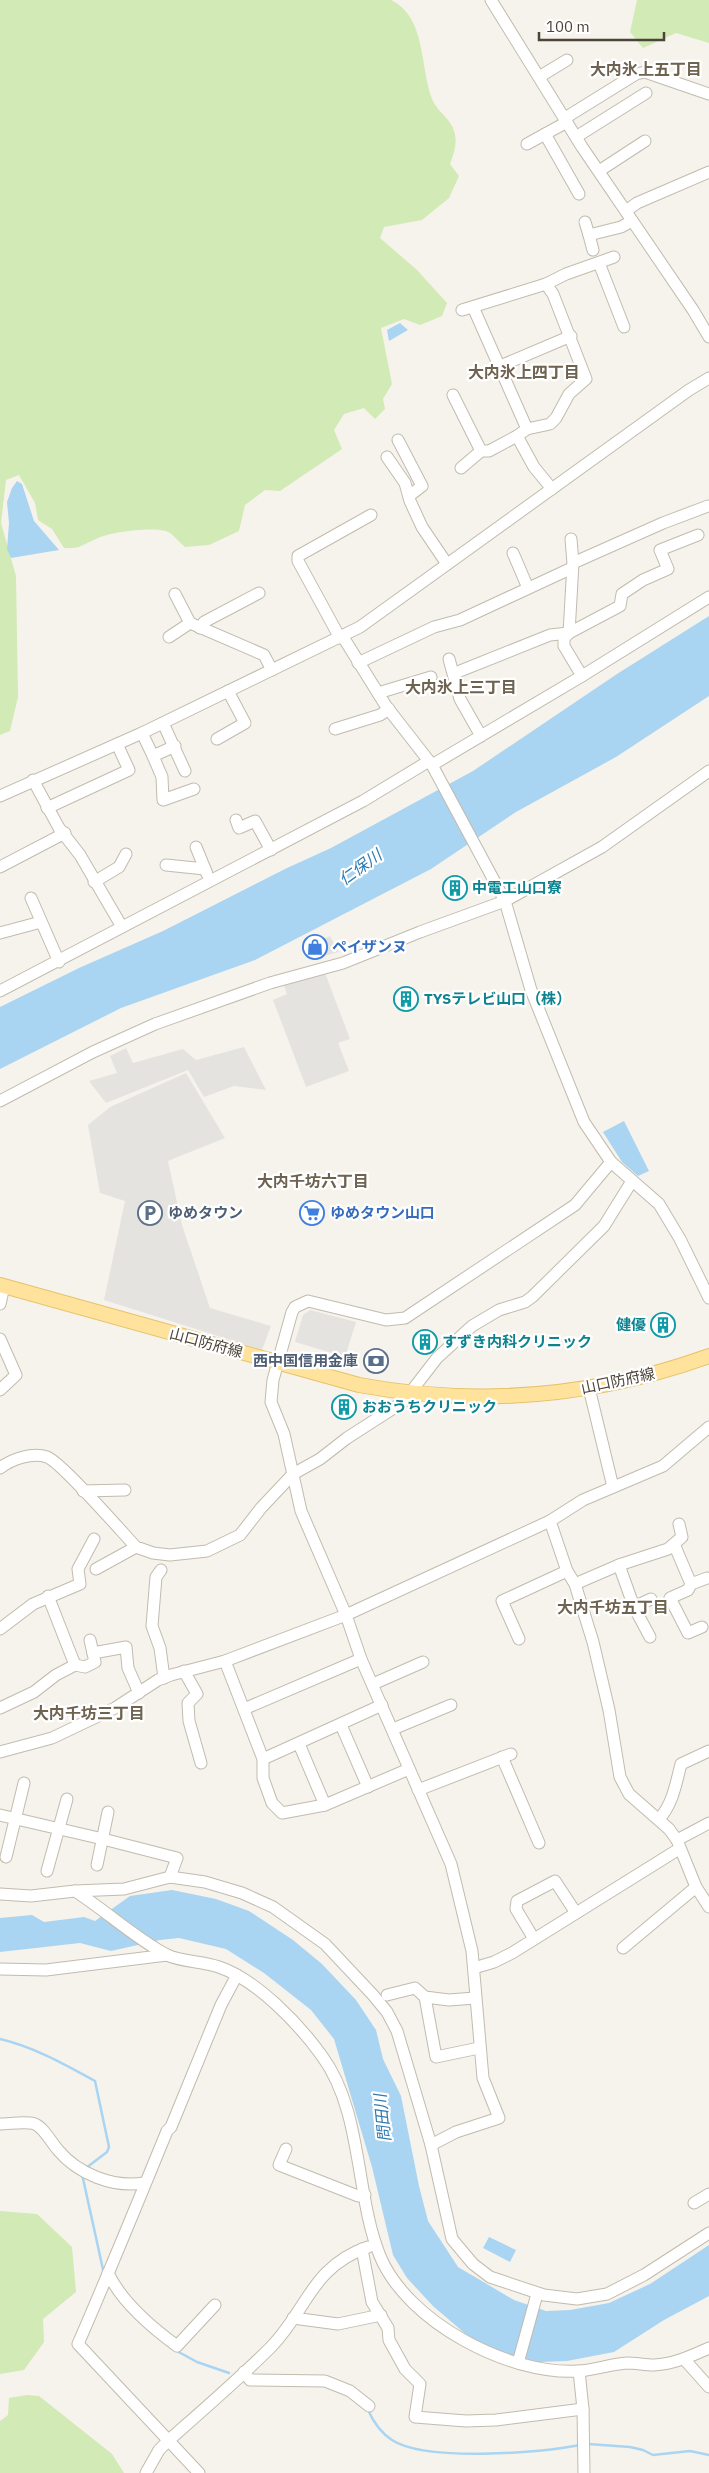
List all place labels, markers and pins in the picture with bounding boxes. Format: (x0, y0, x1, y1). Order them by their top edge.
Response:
building icon: 中電工山口寮 (442, 875, 468, 901)
place label: 中電工山口寮 (472, 878, 562, 897)
shop icon: ペイザンヌ (302, 934, 328, 960)
place label: ペイザンヌ (332, 937, 407, 956)
building icon: TYSテレビ山口（株） (393, 986, 419, 1012)
place label: TYSテレビ山口（株） (424, 989, 571, 1008)
parking icon: ゆめタウン (137, 1200, 163, 1226)
supermarket icon: ゆめタウン山口 (299, 1200, 325, 1226)
place label: ゆめタウン (168, 1203, 243, 1222)
place label: ゆめタウン山口 (330, 1203, 435, 1222)
building icon: 健優 (650, 1312, 676, 1338)
place label: 健優 (616, 1315, 646, 1334)
building icon: すずき内科クリニック (412, 1329, 438, 1355)
place label: すずき内科クリニック (442, 1332, 592, 1351)
bank icon: 西中国信用金庫 (363, 1348, 389, 1374)
place label: 西中国信用金庫 (253, 1351, 358, 1370)
building icon: おおうちクリニック (331, 1394, 357, 1420)
place label: おおうちクリニック (362, 1397, 497, 1416)

